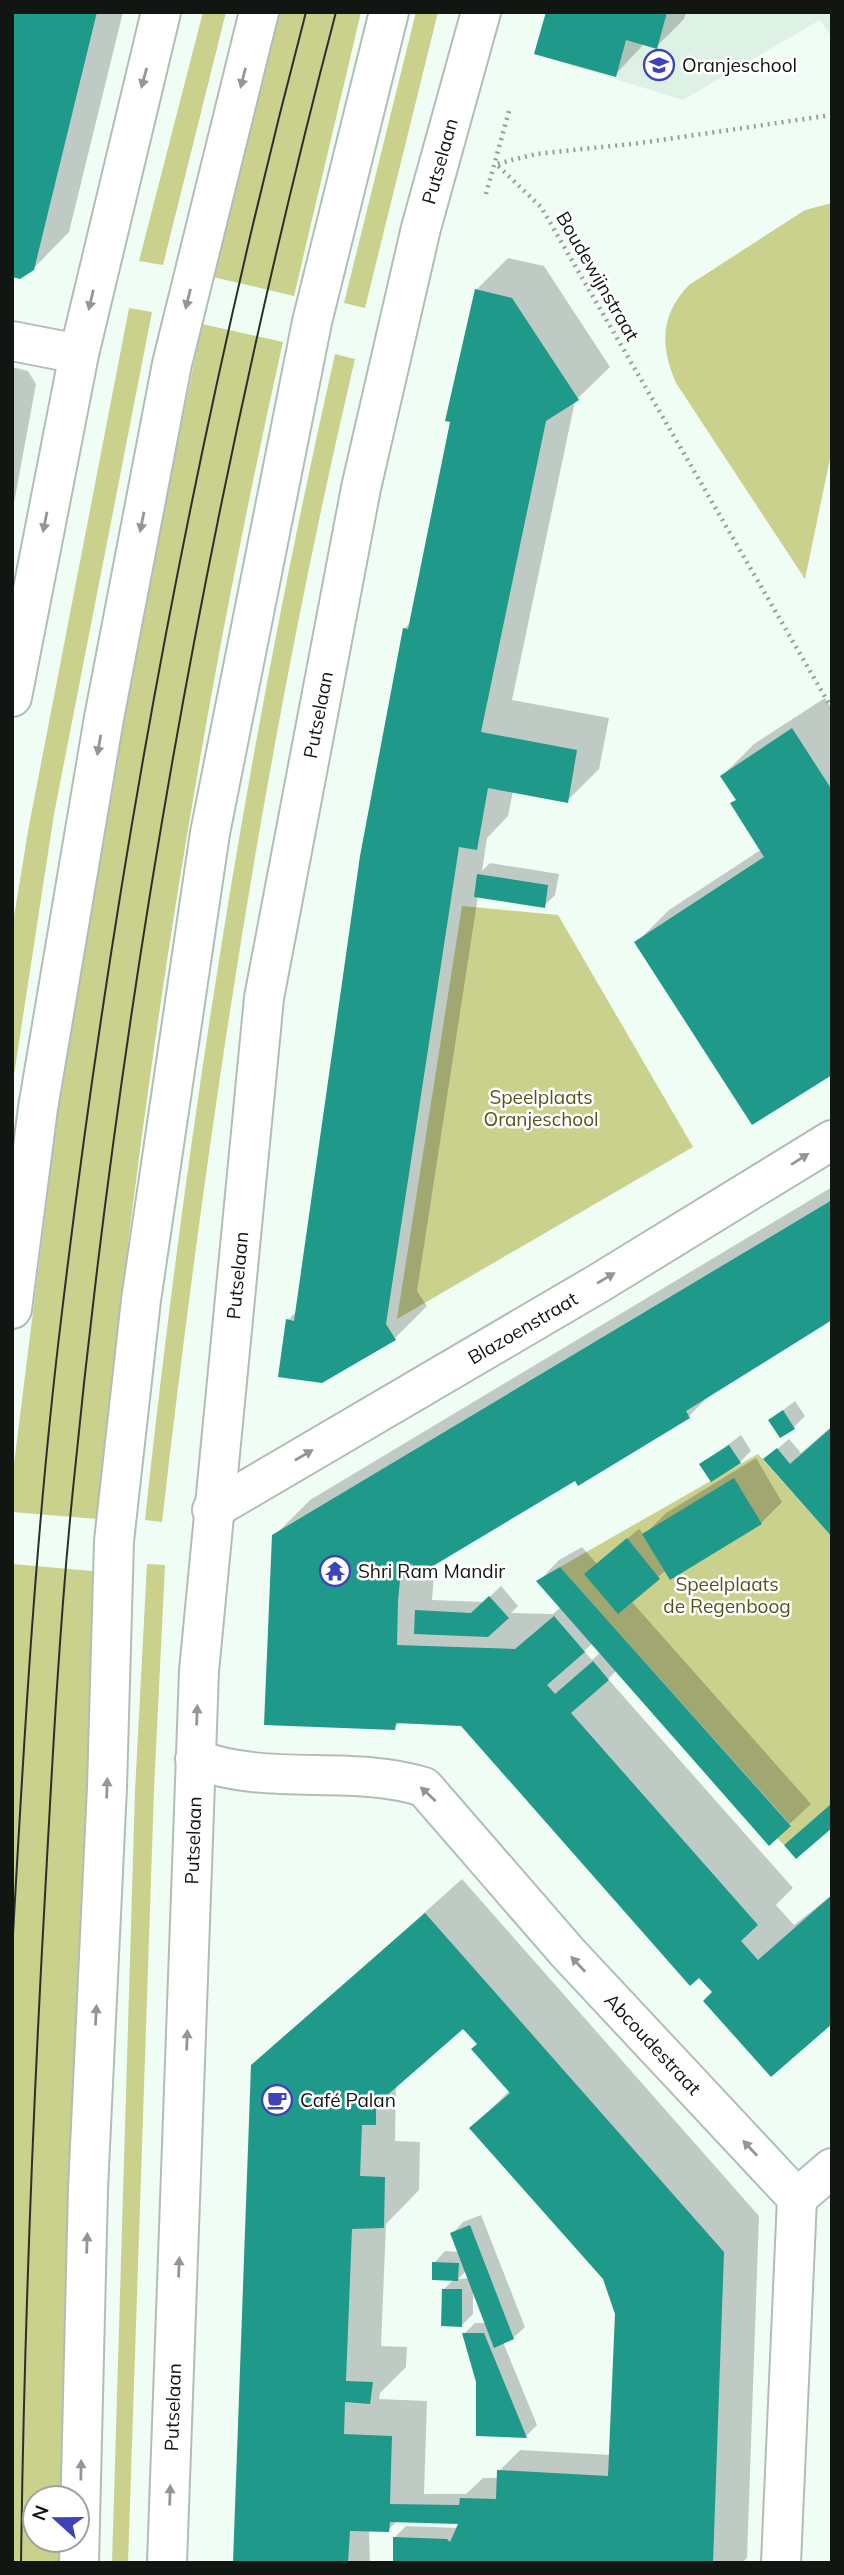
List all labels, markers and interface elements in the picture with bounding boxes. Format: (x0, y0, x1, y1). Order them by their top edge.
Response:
school or university icon: Oranjeschool (642, 48, 676, 82)
place label: Oranjeschool (682, 53, 797, 77)
one-way arrow (138, 67, 149, 89)
one-way arrow (237, 68, 248, 90)
street label: Putselaan (416, 116, 463, 207)
street label: Boudewijnstraat (551, 207, 645, 345)
one-way arrow (182, 288, 193, 310)
one-way arrow (85, 289, 96, 311)
one-way arrow (40, 511, 51, 533)
one-way arrow (136, 511, 147, 533)
street label: Putselaan (298, 669, 338, 760)
one-way arrow (93, 734, 104, 756)
park label: Speelplaats Oranjeschool (483, 1085, 599, 1131)
one-way arrow (790, 1153, 810, 1166)
street label: Putselaan (221, 1230, 253, 1320)
one-way arrow (597, 1272, 616, 1285)
street label: Blazoenstraat (463, 1286, 582, 1369)
one-way arrow (294, 1449, 314, 1461)
temple icon: Shri Ram Mandir (318, 1554, 352, 1588)
place label: Shri Ram Mandir (358, 1559, 505, 1583)
park label: Speelplaats de Regenboog (663, 1572, 791, 1618)
one-way arrow (192, 1703, 203, 1725)
one-way arrow (101, 1777, 112, 1799)
one-way arrow (419, 1786, 437, 1802)
street label: Putselaan (179, 1796, 206, 1885)
one-way arrow (571, 1956, 587, 1973)
street label: Abcoudestraat (600, 1988, 707, 2100)
one-way arrow (91, 2004, 102, 2026)
one-way arrow (181, 2029, 193, 2051)
cafe icon: Café Palan (260, 2083, 294, 2117)
place label: Café Palan (300, 2088, 396, 2112)
one-way arrow (742, 2140, 758, 2157)
one-way arrow (81, 2231, 93, 2253)
one-way arrow (173, 2256, 184, 2278)
street label: Putselaan (159, 2363, 186, 2452)
one-way arrow (76, 2459, 87, 2481)
one-way arrow (164, 2483, 175, 2505)
north arrow (21, 2484, 91, 2554)
text: N (26, 2502, 54, 2524)

